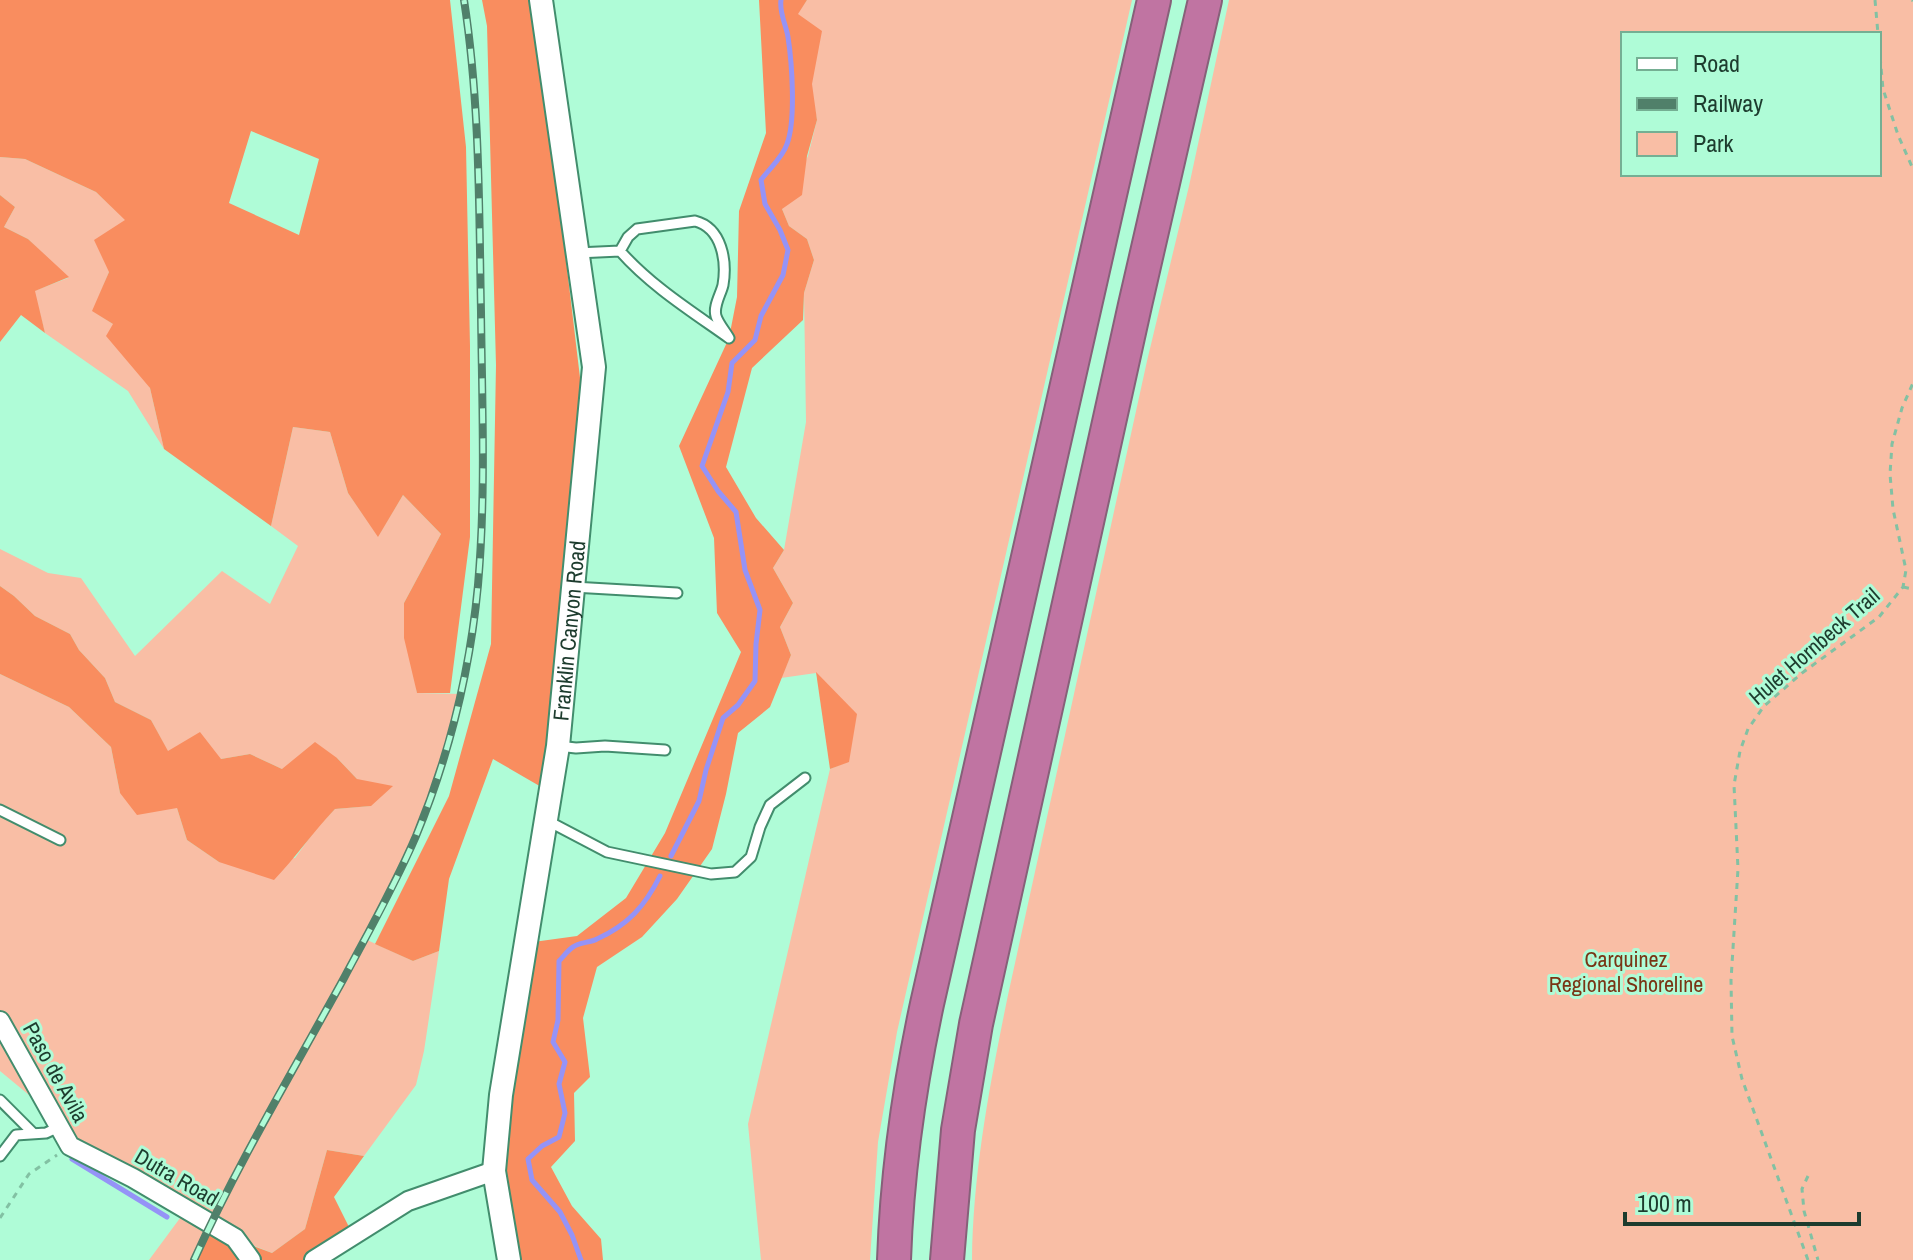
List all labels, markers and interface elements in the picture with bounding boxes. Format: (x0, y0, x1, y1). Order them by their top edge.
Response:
legend (1621, 32, 1881, 176)
text: Road (1693, 47, 1740, 79)
text: Railway (1693, 87, 1763, 119)
text: Park (1693, 127, 1734, 159)
street label: Franklin Canyon Road (545, 539, 592, 722)
street label: Hulet Hornbeck Trail (1742, 581, 1886, 711)
park label: Carquinez Regional Shoreline (1549, 944, 1703, 999)
street label: Paso de Avila (16, 1017, 96, 1127)
street label: Dutra Road (130, 1141, 224, 1213)
scale bar (1625, 1176, 1859, 1226)
text: 100 m (1637, 1187, 1692, 1219)

